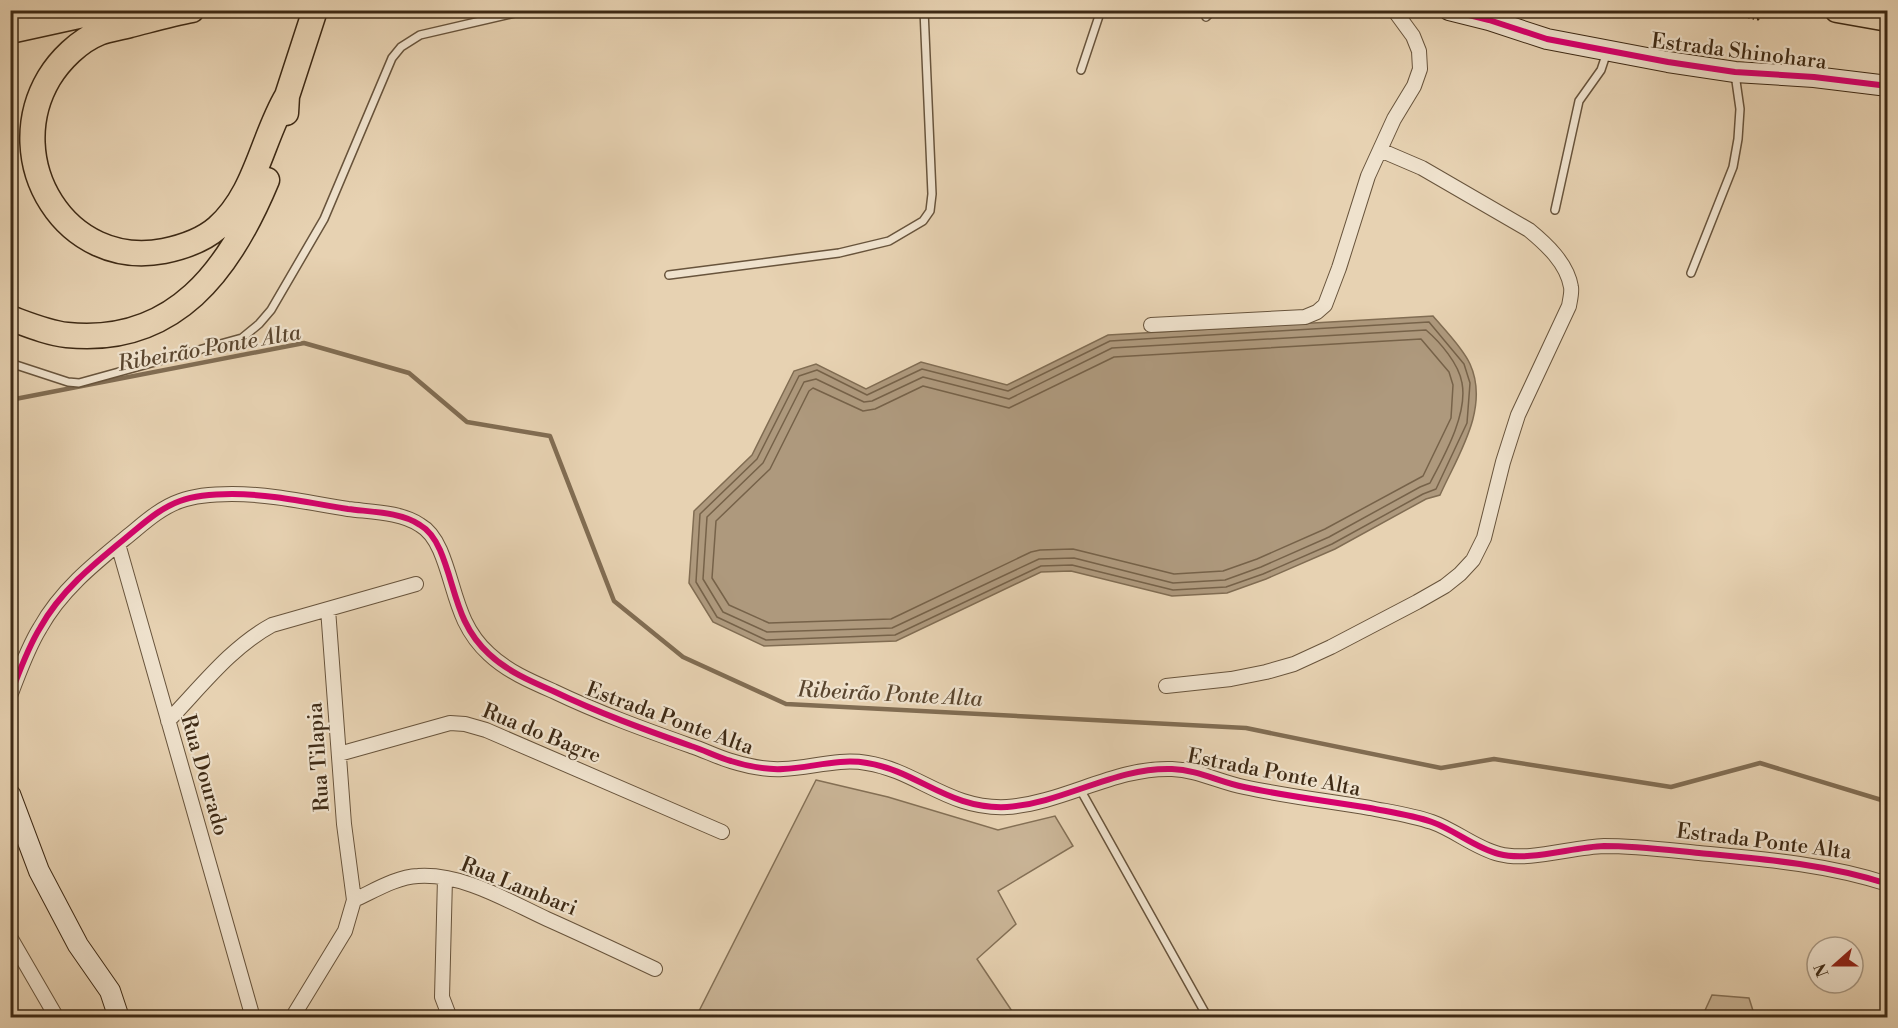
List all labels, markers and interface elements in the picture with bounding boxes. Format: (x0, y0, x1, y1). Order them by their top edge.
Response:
street label: Estrada Shinohara (1650, 28, 1828, 76)
water label: Ribeirão Ponte Alta (115, 319, 304, 378)
water label: Ribeirão Ponte Alta (796, 676, 984, 713)
street label: Estrada Ponte Alta (582, 677, 757, 761)
street label: Rua do Bagre (478, 698, 605, 770)
street label: Rua Tilapia (302, 701, 336, 812)
street label: Rua Dourado (174, 712, 234, 839)
street label: Estrada Ponte Alta (1185, 743, 1363, 803)
street label: Estrada Ponte Alta (1675, 818, 1853, 866)
street label: Rua Lambari (457, 852, 581, 922)
north arrow (1805, 935, 1865, 995)
text: N (1810, 960, 1834, 980)

